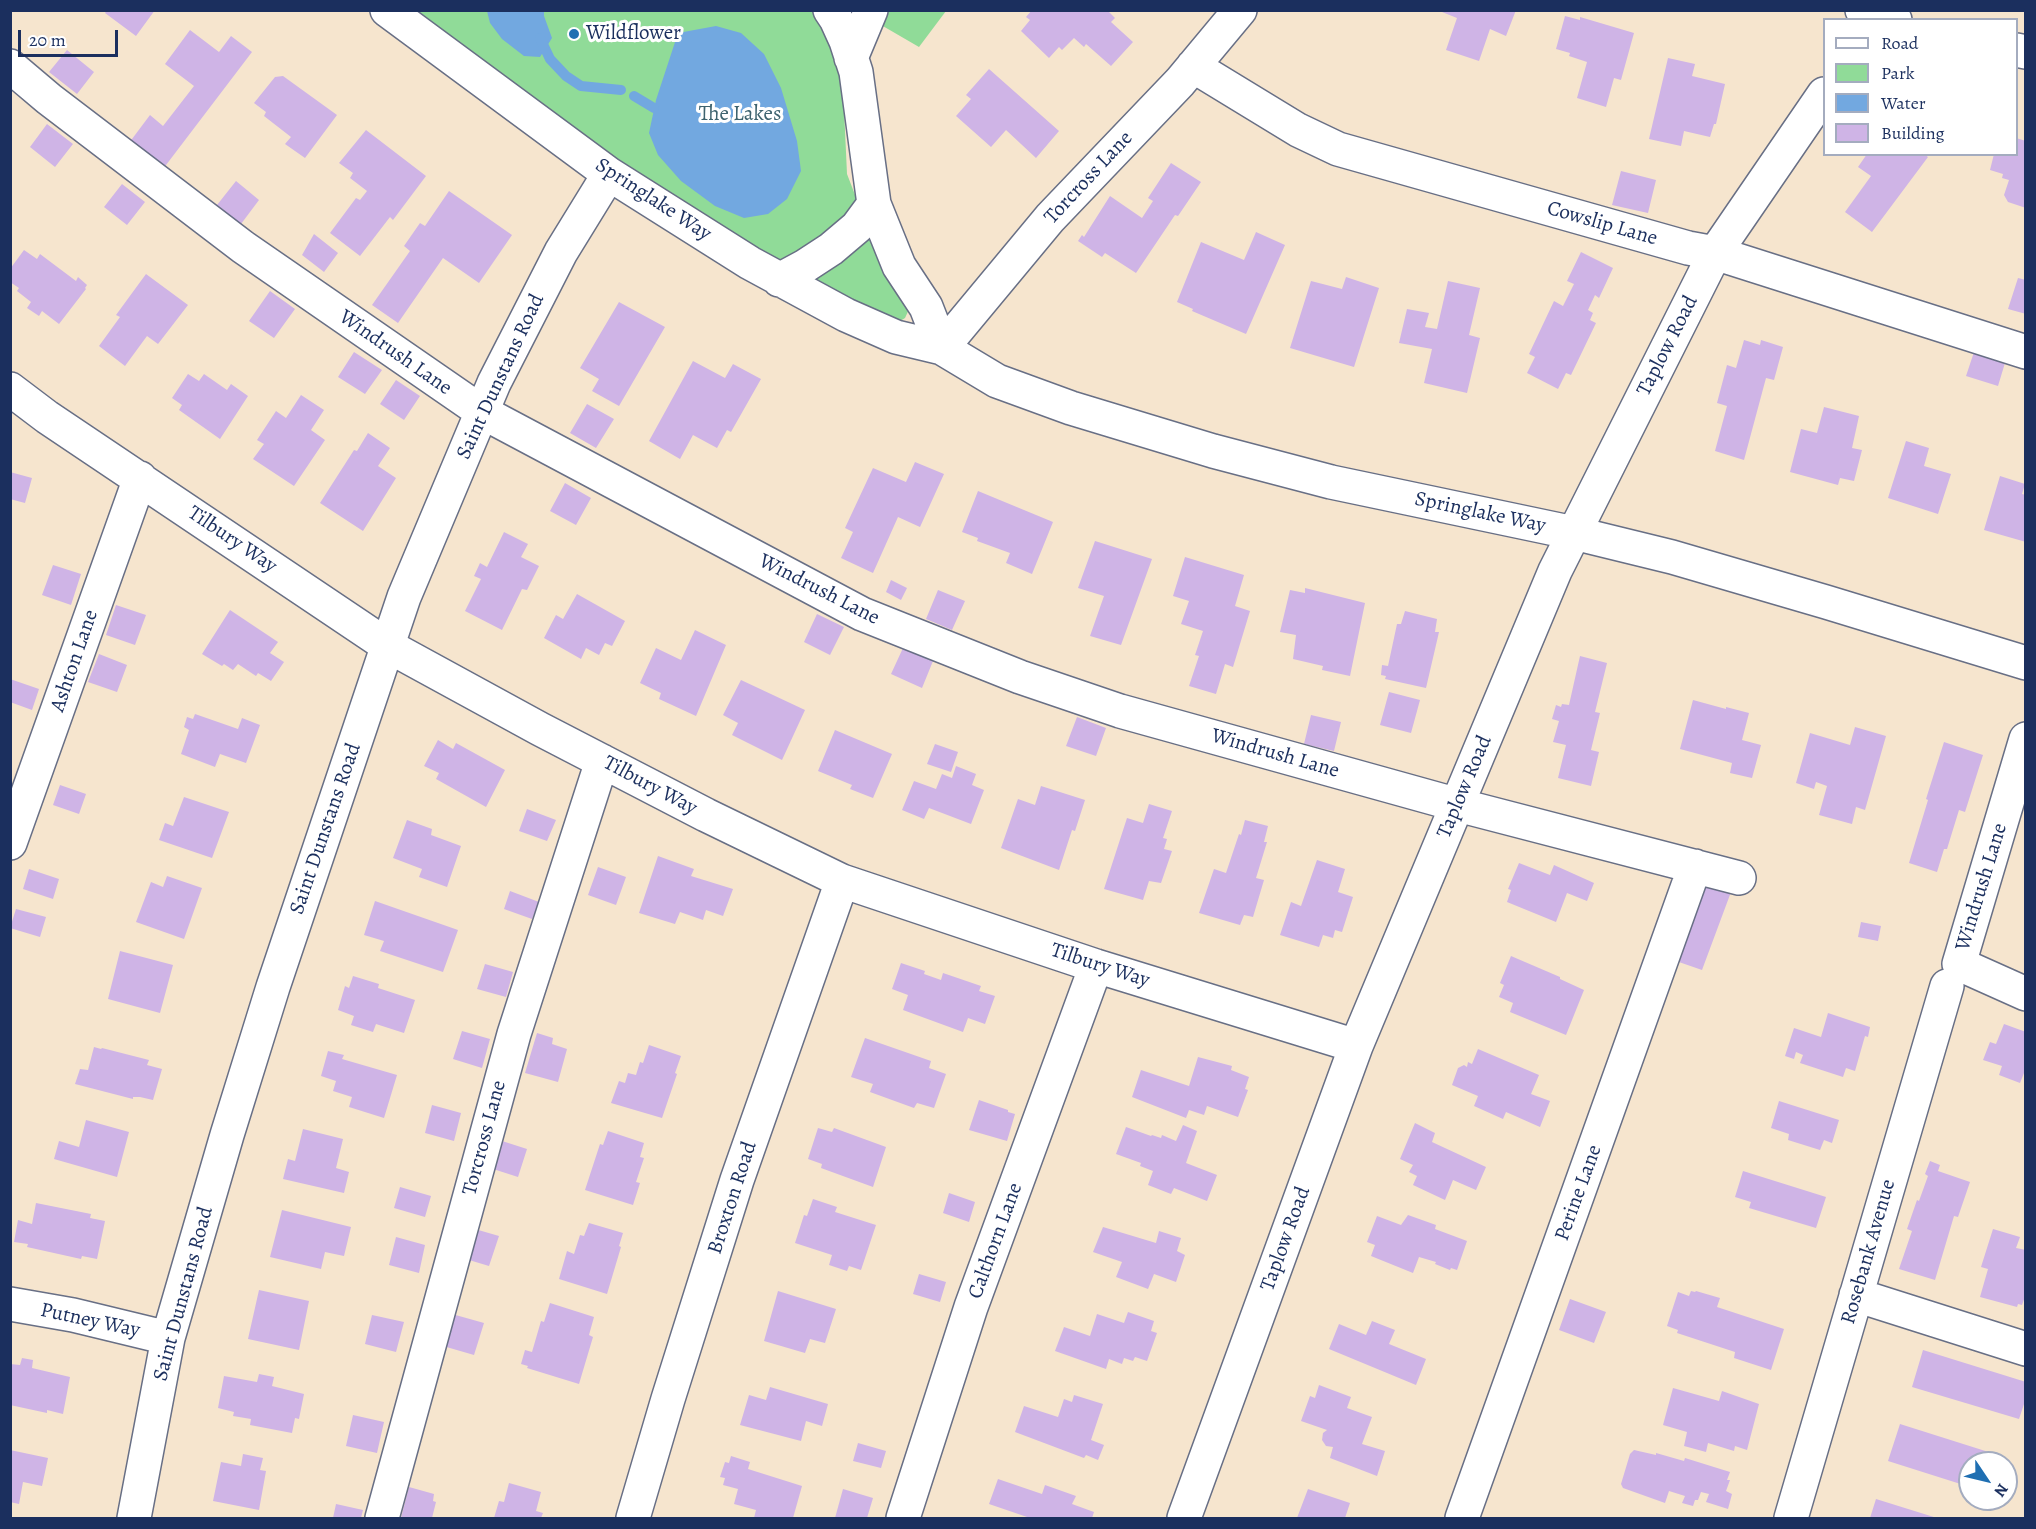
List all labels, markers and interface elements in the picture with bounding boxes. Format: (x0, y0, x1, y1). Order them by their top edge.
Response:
scale bar (21, 18, 122, 56)
legend (1823, 18, 2018, 156)
place label: Wildflower (586, 21, 681, 47)
marker: Wildflower (567, 27, 581, 41)
text: 20 m (29, 28, 66, 52)
text: Road (1881, 31, 1918, 55)
text: Park (1881, 61, 1915, 85)
text: Water (1881, 91, 1926, 115)
park label: The Lakes (699, 102, 781, 128)
text: Building (1881, 121, 1945, 145)
street label: Torcross Lane (1040, 126, 1138, 230)
street label: Springlake Way (590, 153, 716, 247)
street label: Cowslip Lane (1544, 196, 1660, 252)
street label: Saint Dunstans Road (452, 290, 550, 464)
street label: Taplow Road (1632, 292, 1704, 400)
street label: Windrush Lane (334, 305, 456, 401)
street label: Springlake Way (1412, 487, 1548, 539)
street label: Tilbury Way (182, 501, 282, 579)
street label: Windrush Lane (754, 549, 884, 631)
street label: Ashton Lane (46, 607, 104, 715)
street label: Windrush Lane (1208, 724, 1342, 784)
street label: Taplow Road (1432, 732, 1498, 842)
street label: Saint Dunstans Road (285, 740, 367, 918)
street label: Tilbury Way (599, 751, 701, 821)
street label: Windrush Lane (1951, 820, 2013, 954)
street label: Tilbury Way (1047, 938, 1153, 994)
street label: Torcross Lane (458, 1078, 512, 1198)
street label: Broxton Road (703, 1138, 763, 1258)
street label: Perine Lane (1550, 1142, 1608, 1244)
street label: Rosebank Avenue (1836, 1177, 1902, 1327)
street label: Calthorn Lane (963, 1180, 1029, 1302)
street label: Taplow Road (1255, 1183, 1317, 1295)
street label: Saint Dunstans Road (149, 1204, 219, 1384)
street label: Putney Way (38, 1298, 142, 1344)
north arrow (1958, 1451, 2018, 1511)
text: N (1989, 1479, 2013, 1501)

